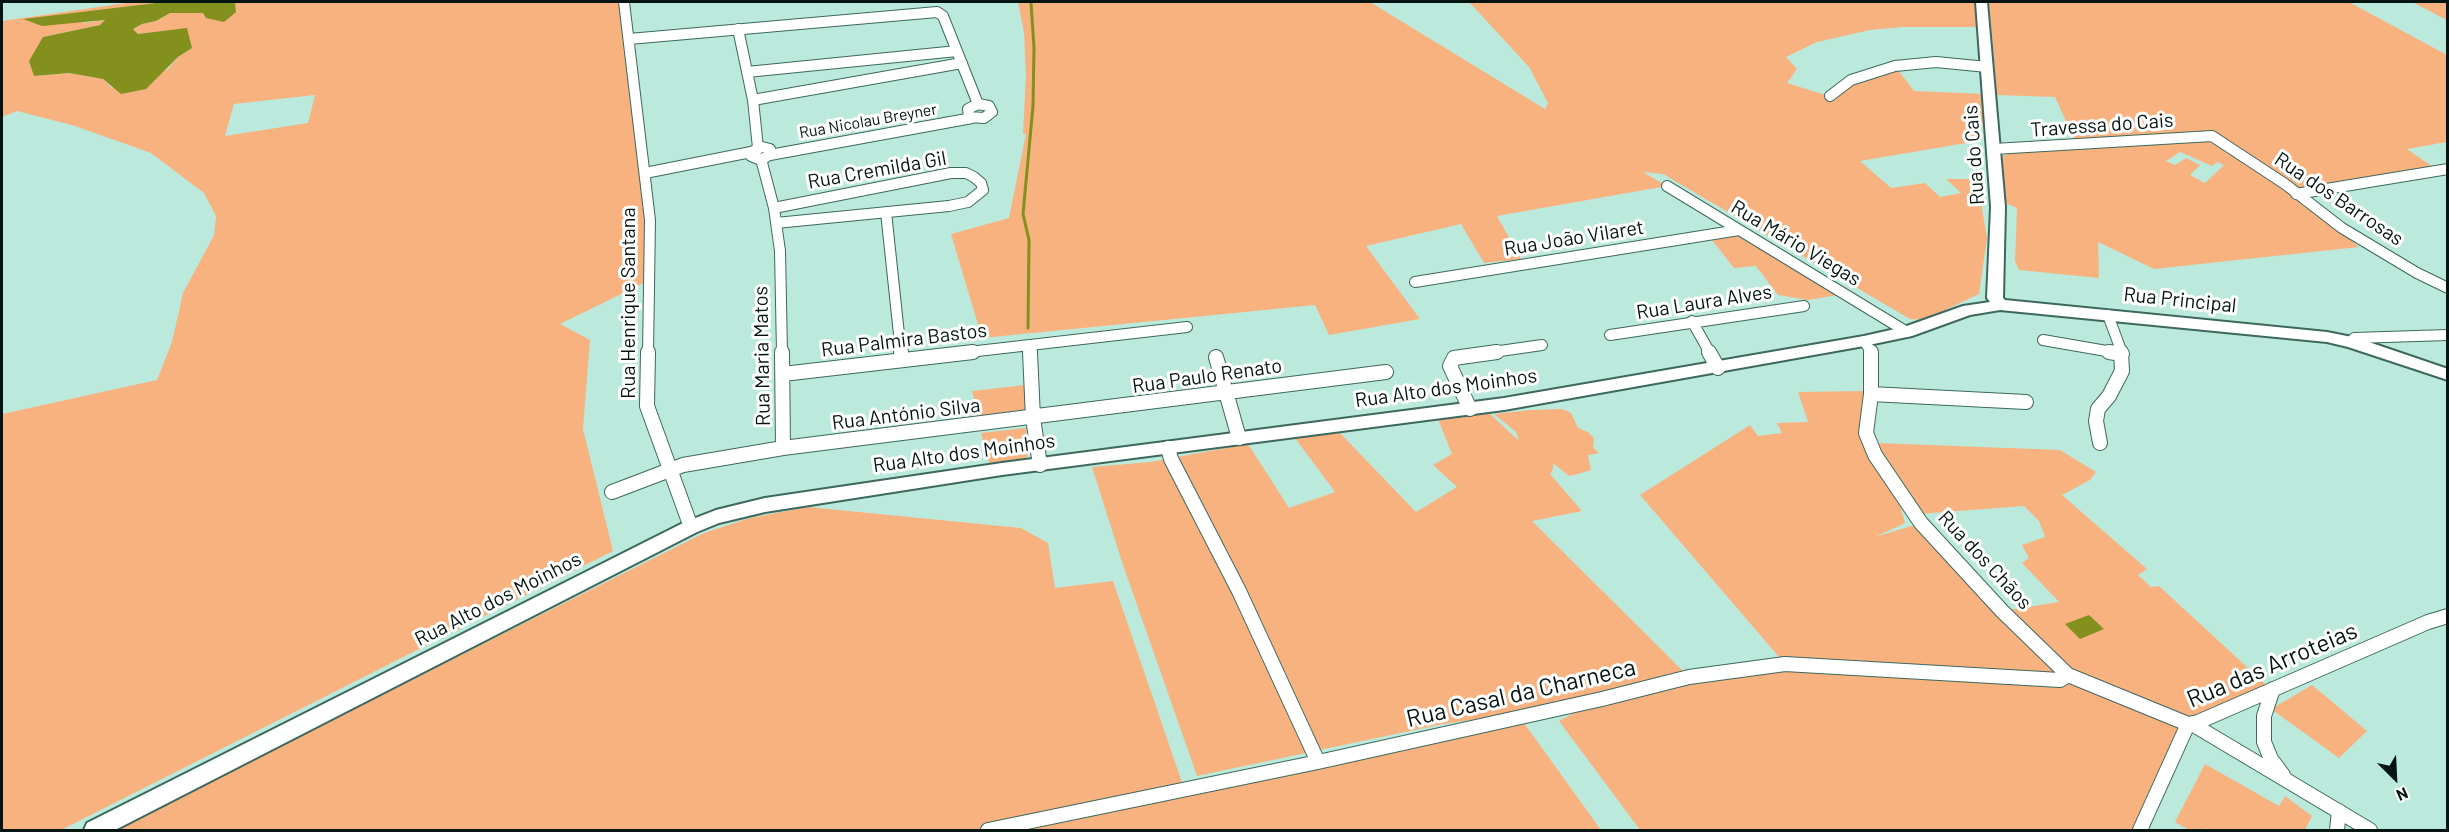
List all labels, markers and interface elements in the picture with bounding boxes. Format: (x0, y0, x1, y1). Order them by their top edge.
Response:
street label: Rua Nicolau Breyner (798, 99, 938, 143)
street label: Rua do Cais (1959, 104, 1989, 206)
street label: Travessa do Cais (2030, 108, 2174, 142)
street label: Rua Cremilda Gil (806, 146, 948, 194)
street label: Rua dos Barrosas (2270, 147, 2408, 251)
street label: Rua Mário Viegas (1727, 195, 1865, 291)
street label: Rua Henrique Santana (616, 207, 640, 399)
street label: Rua João Vilaret (1502, 215, 1646, 261)
street label: Rua Laura Alves (1634, 279, 1774, 325)
street label: Rua Principal (2122, 282, 2238, 318)
street label: Rua Maria Matos (749, 286, 775, 426)
street label: Rua Palmira Bastos (820, 318, 988, 362)
street label: Rua Paulo Renato (1131, 354, 1283, 398)
street label: Rua Alto dos Moinhos (1353, 363, 1539, 413)
street label: Rua António Silva (830, 393, 982, 435)
street label: Rua Alto dos Moinhos (871, 428, 1057, 478)
street label: Rua dos Chãos (1933, 506, 2037, 614)
street label: Rua Alto dos Moinhos (411, 547, 585, 651)
street label: Rua das Arroteias (2182, 616, 2362, 714)
street label: Rua Casal da Charneca (1404, 653, 1638, 733)
north arrow (2365, 748, 2425, 808)
text: N (2394, 784, 2411, 806)

